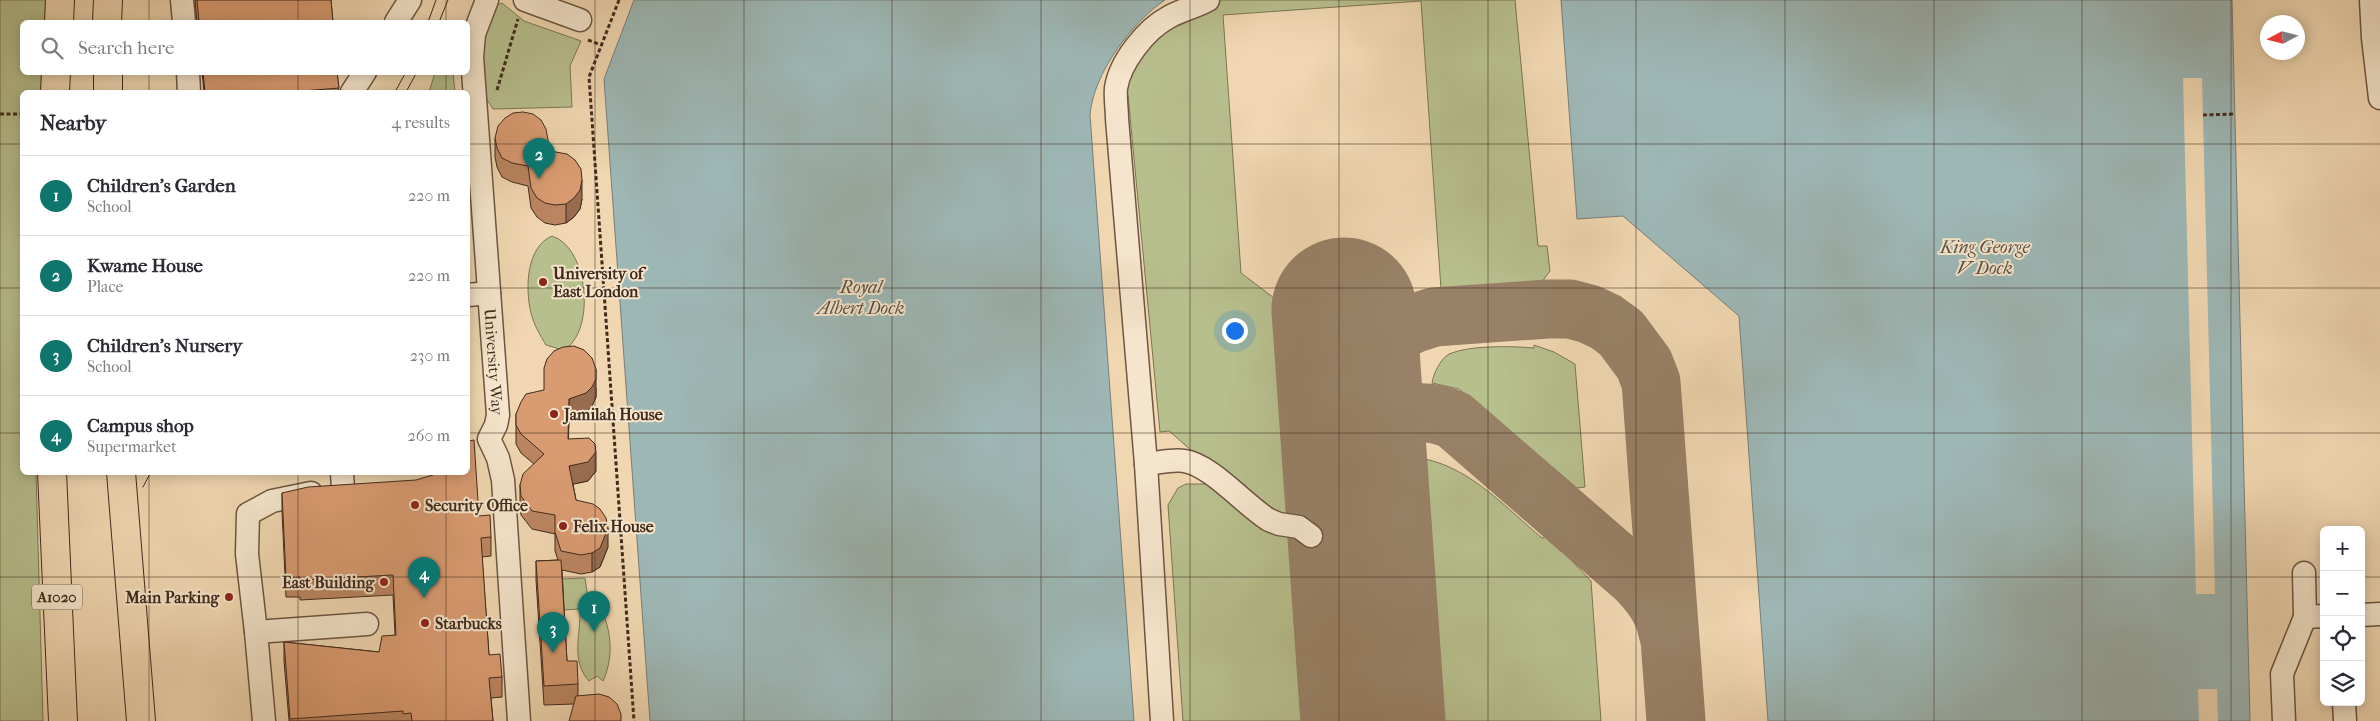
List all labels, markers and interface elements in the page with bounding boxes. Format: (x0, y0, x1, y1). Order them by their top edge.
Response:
north arrow (2260, 15, 2305, 60)
search box (20, 20, 470, 75)
icon: search (38, 34, 66, 62)
text: Search here (78, 37, 174, 59)
text: Nearby (40, 111, 106, 135)
text: 4 results (392, 113, 450, 132)
pin: 2 (523, 138, 555, 179)
text: Children's Garden (87, 175, 236, 197)
text: 1 (53, 186, 59, 205)
text: 220 m (408, 186, 450, 205)
text: School (87, 197, 132, 216)
water label: King George V Dock (1938, 237, 2031, 279)
text: Kwame House (87, 255, 203, 277)
place label: University of East London (552, 264, 647, 301)
text: 2 (52, 266, 60, 285)
text: 220 m (408, 266, 450, 285)
marker: University of East London (537, 276, 549, 288)
text: Place (87, 277, 123, 296)
water label: Royal Albert Dock (816, 277, 904, 319)
street label: University Way (480, 308, 507, 416)
your location (1222, 318, 1248, 344)
text: Children's Nursery (87, 335, 242, 357)
text: 3 (53, 346, 59, 365)
text: 230 m (410, 346, 450, 365)
text: School (87, 357, 132, 376)
place label: Jamilah House (562, 405, 663, 425)
marker: Jamilah House (548, 408, 560, 420)
text: Campus shop (87, 415, 194, 437)
text: 4 (51, 426, 61, 445)
text: 260 m (408, 426, 450, 445)
text: Supermarket (87, 437, 177, 456)
place label: Security Office (425, 496, 528, 516)
marker: Security Office (409, 499, 421, 511)
place label: Felix House (572, 517, 654, 536)
marker: Felix House (557, 520, 569, 532)
map controls (2320, 526, 2365, 706)
button: + (2320, 526, 2365, 571)
pin: 4 (408, 557, 440, 598)
button: − (2320, 571, 2365, 616)
place label: East Building (282, 573, 374, 593)
marker: East Building (378, 576, 390, 588)
road number: A1020 (32, 584, 82, 610)
place label: Main Parking (124, 588, 219, 608)
marker: Main Parking (223, 591, 235, 603)
pin: 1 (578, 591, 610, 632)
pin: 3 (537, 612, 569, 653)
place label: Starbucks (435, 614, 502, 633)
button: locate (2320, 616, 2365, 661)
marker: Starbucks (419, 617, 431, 629)
button: layers (2320, 661, 2365, 706)

